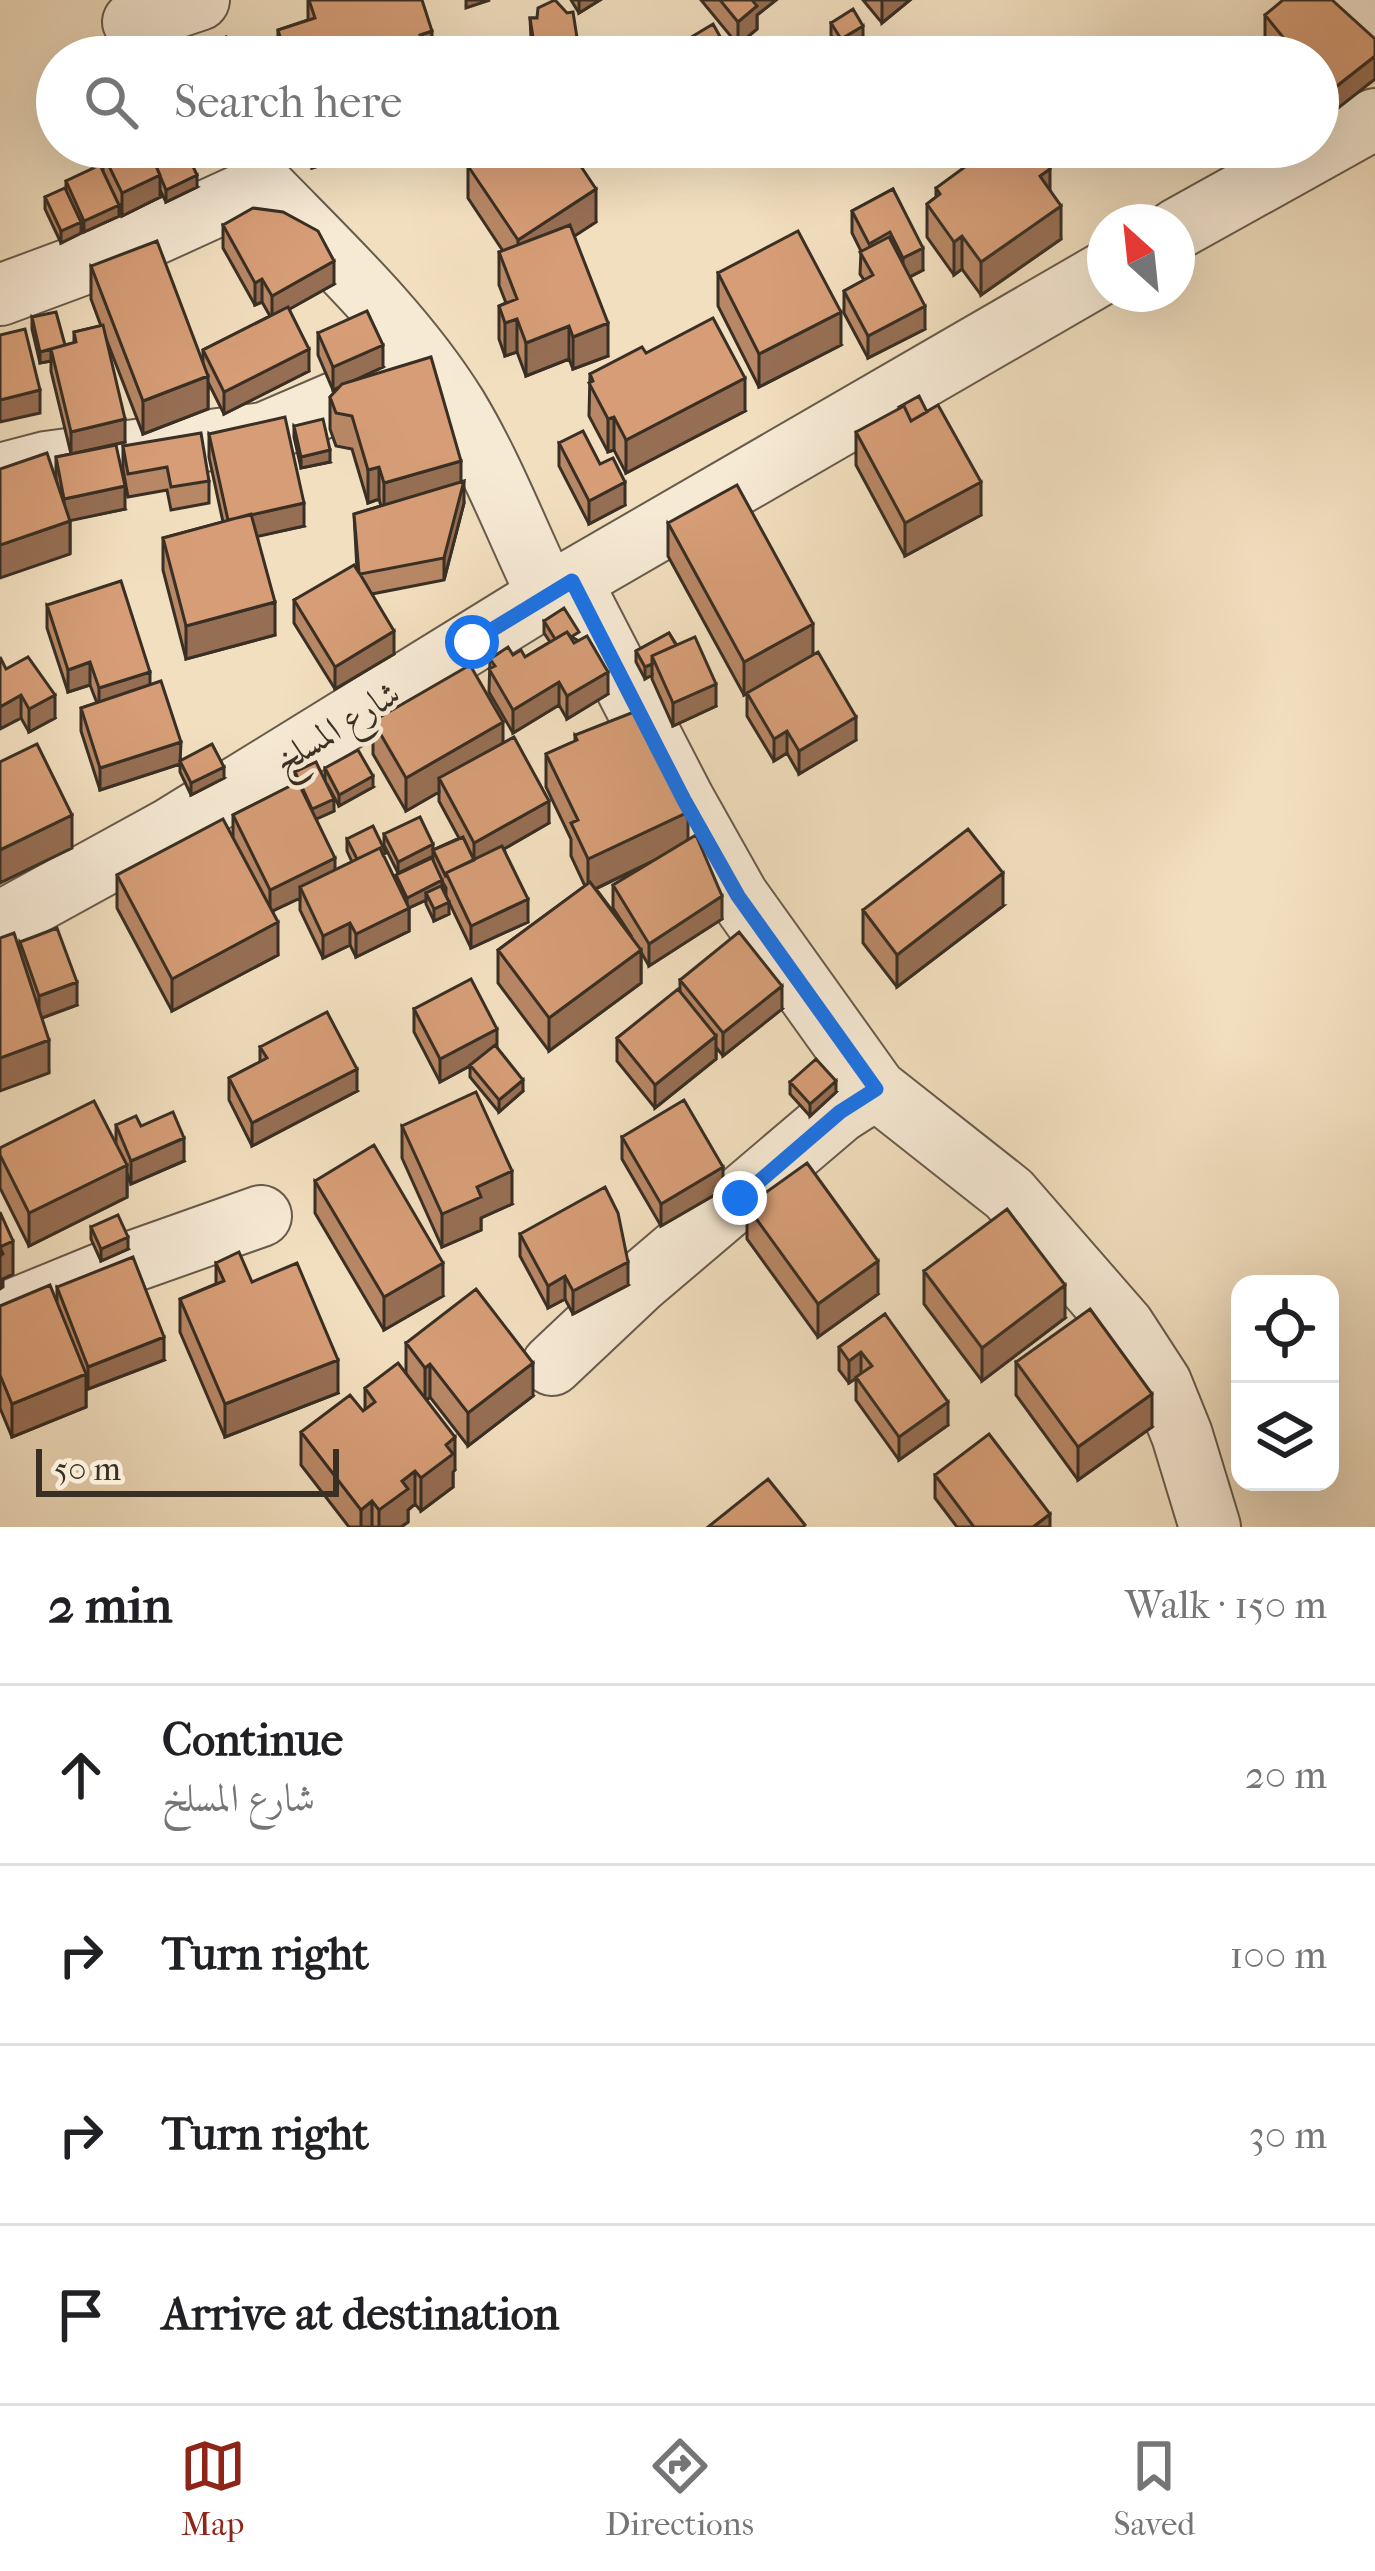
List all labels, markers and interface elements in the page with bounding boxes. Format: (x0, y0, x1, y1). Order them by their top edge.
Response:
search box (36, 36, 1339, 168)
icon: search (78, 69, 144, 135)
text: Search here (174, 76, 402, 129)
north arrow (1087, 204, 1195, 312)
route start (445, 615, 499, 669)
street label: شارع المسلخ (265, 672, 413, 791)
route end (713, 1171, 767, 1225)
map controls (1231, 1275, 1339, 1491)
button: locate (1231, 1275, 1339, 1383)
button: layers (1231, 1383, 1339, 1491)
scale bar (36, 1443, 339, 1496)
text: 50 m (54, 1450, 121, 1489)
text: 2 min (48, 1575, 172, 1635)
text: Walk · 150 m (1125, 1582, 1327, 1628)
text: Continue (162, 1714, 343, 1767)
icon: ahead (48, 1742, 114, 1808)
text: 20 m (1245, 1752, 1327, 1798)
text: شارع المسلخ (162, 1775, 315, 1821)
icon: right (48, 1922, 114, 1988)
text: Turn right (162, 1928, 369, 1981)
text: 100 m (1229, 1932, 1327, 1978)
icon: right (48, 2102, 114, 2168)
text: Turn right (162, 2108, 369, 2161)
text: 30 m (1249, 2112, 1327, 2158)
icon: arrive (48, 2282, 114, 2348)
text: Arrive at destination (162, 2288, 559, 2341)
tab: Map (180, 2433, 246, 2544)
tab: Directions (605, 2433, 754, 2544)
tab: Saved (1113, 2433, 1195, 2544)

